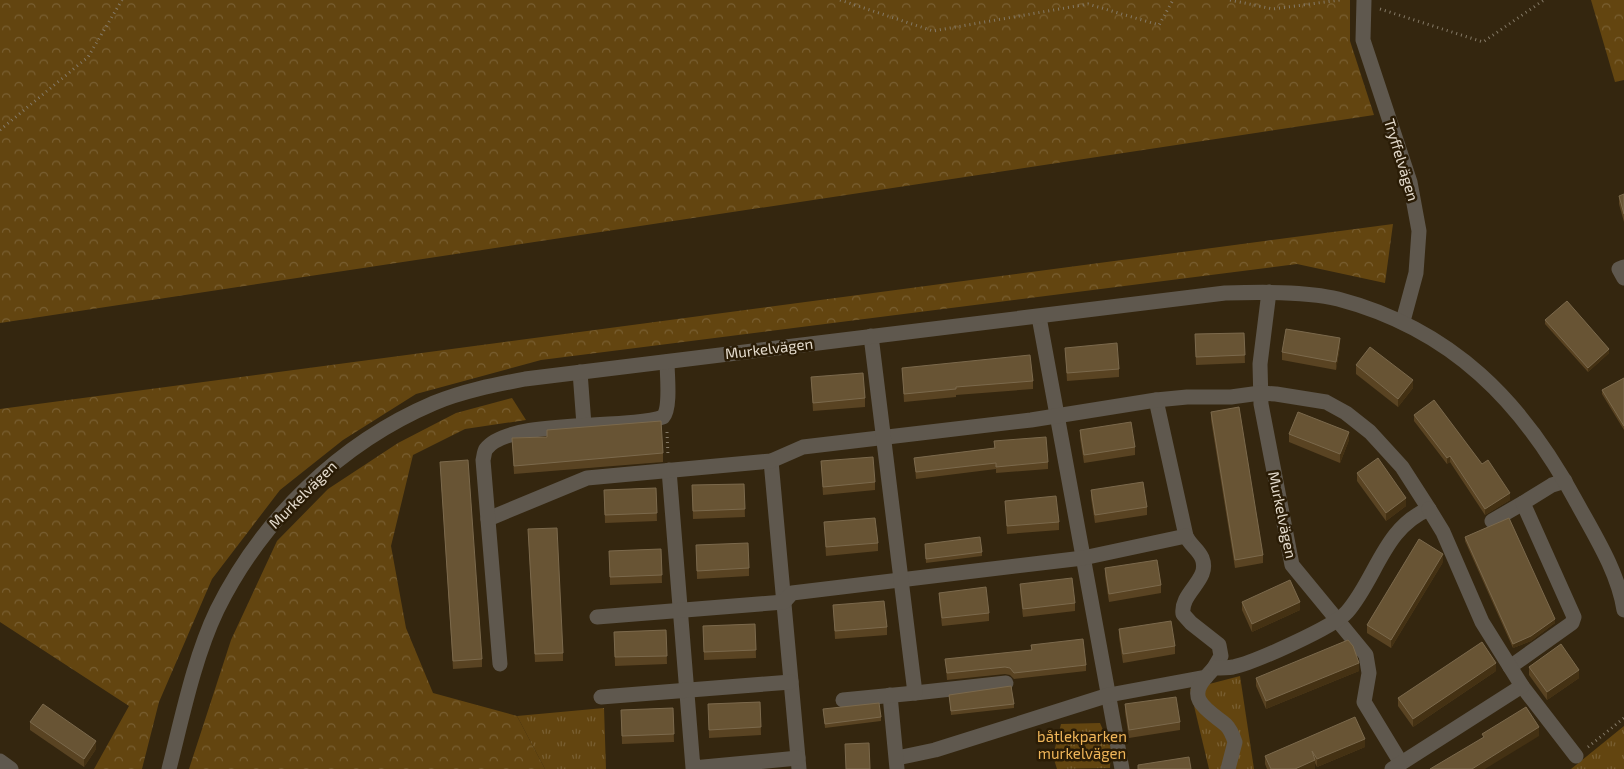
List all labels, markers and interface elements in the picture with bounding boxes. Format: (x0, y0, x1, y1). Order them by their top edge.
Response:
street label: Tryffelvägen (1381, 116, 1423, 203)
street label: Murkelvägen (724, 334, 814, 362)
street label: Murkelvägen (265, 457, 340, 532)
street label: Murkelvägen (1265, 470, 1301, 560)
park label: båtlekparken murkelvägen (1037, 727, 1127, 762)

